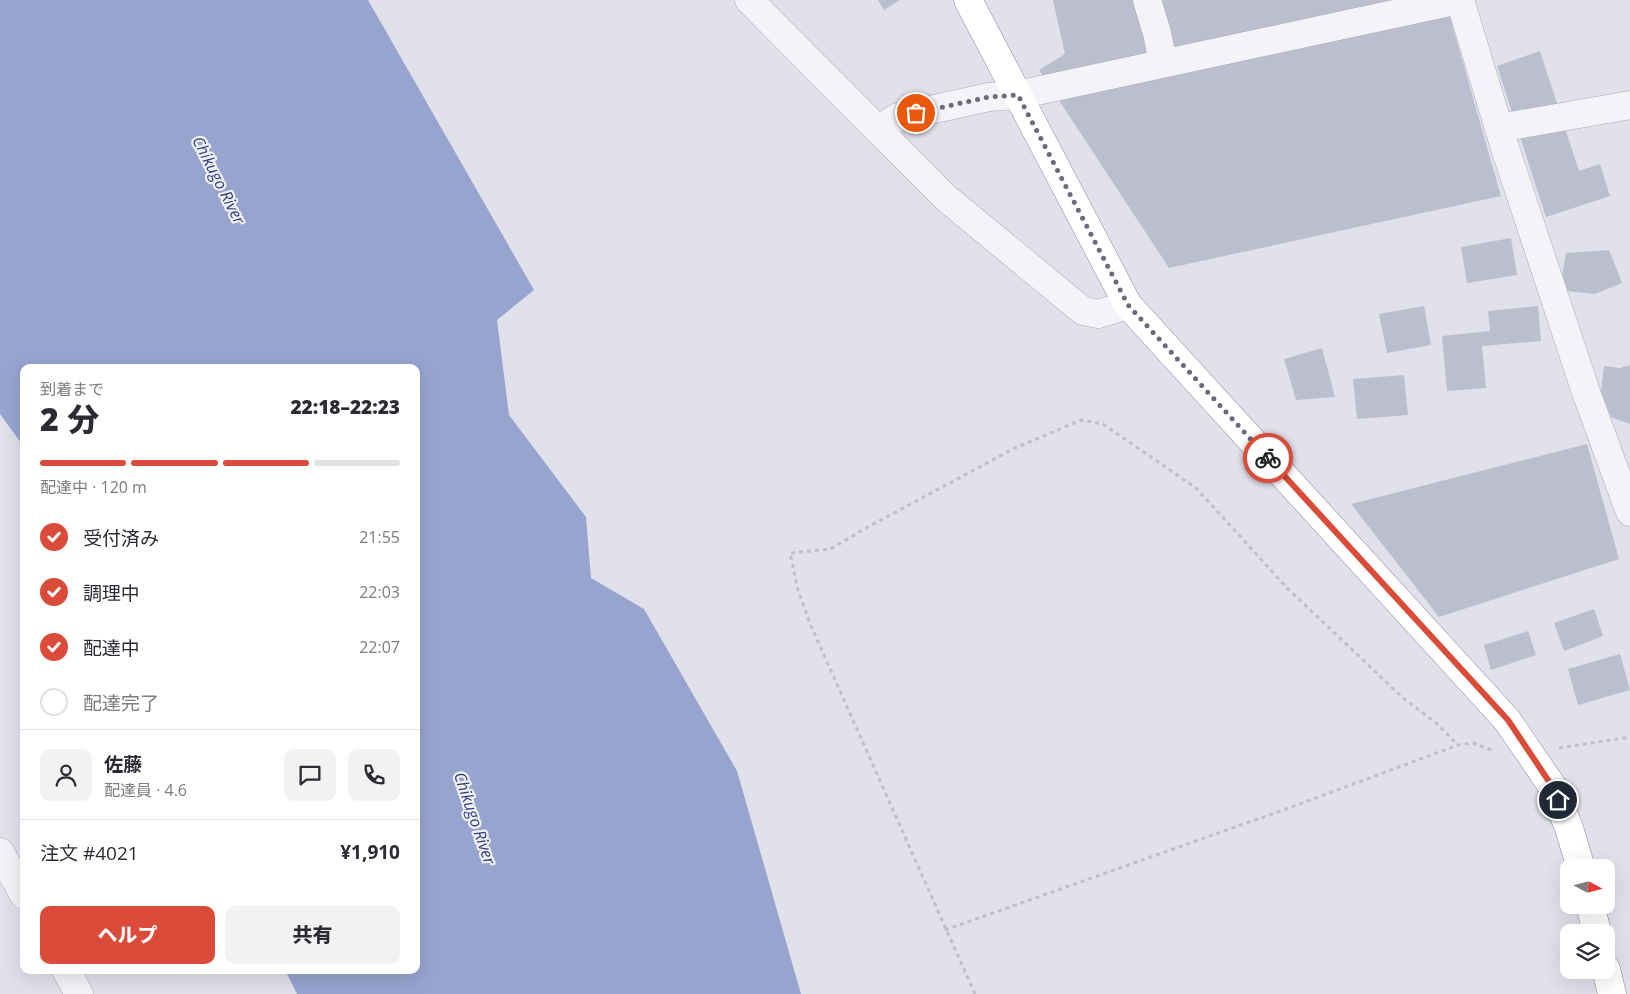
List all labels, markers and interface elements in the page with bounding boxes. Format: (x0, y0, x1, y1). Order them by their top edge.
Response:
pin (895, 92, 937, 134)
icon: bag (902, 99, 930, 127)
water label: Chikugo River (187, 132, 251, 228)
text: 到着まで (40, 378, 104, 400)
text: 22:18–22:23 (290, 394, 400, 420)
text: 2 分 (40, 397, 99, 440)
courier (1243, 433, 1293, 483)
icon: bike (1254, 444, 1282, 472)
text: 配達中 · 120 m (40, 476, 147, 498)
icon: check (40, 523, 68, 551)
text: 受付済み (83, 525, 159, 551)
text: 21:55 (359, 526, 400, 548)
icon: check (40, 578, 68, 606)
text: 調理中 (83, 580, 140, 606)
text: 22:03 (359, 581, 400, 603)
icon: check (40, 633, 68, 661)
text: 配達中 (83, 635, 140, 661)
text: 22:07 (359, 636, 400, 658)
text: 配達完了 (83, 690, 159, 716)
button: person (40, 749, 92, 801)
button: chat (284, 749, 336, 801)
button: phone (348, 749, 400, 801)
text: 佐藤 (104, 751, 142, 777)
water label: Chikugo River (449, 769, 501, 868)
text: 配達員 · 4.6 (104, 779, 187, 801)
pin (1537, 779, 1579, 821)
icon: home (1544, 786, 1572, 814)
text: ¥1,910 (340, 839, 400, 865)
text: 注文 #4021 (40, 840, 139, 866)
north arrow (1560, 859, 1615, 914)
map controls (1560, 859, 1615, 979)
button: ヘルプ (40, 906, 215, 964)
button: 共有 (225, 906, 400, 964)
button: layers (1560, 924, 1615, 979)

